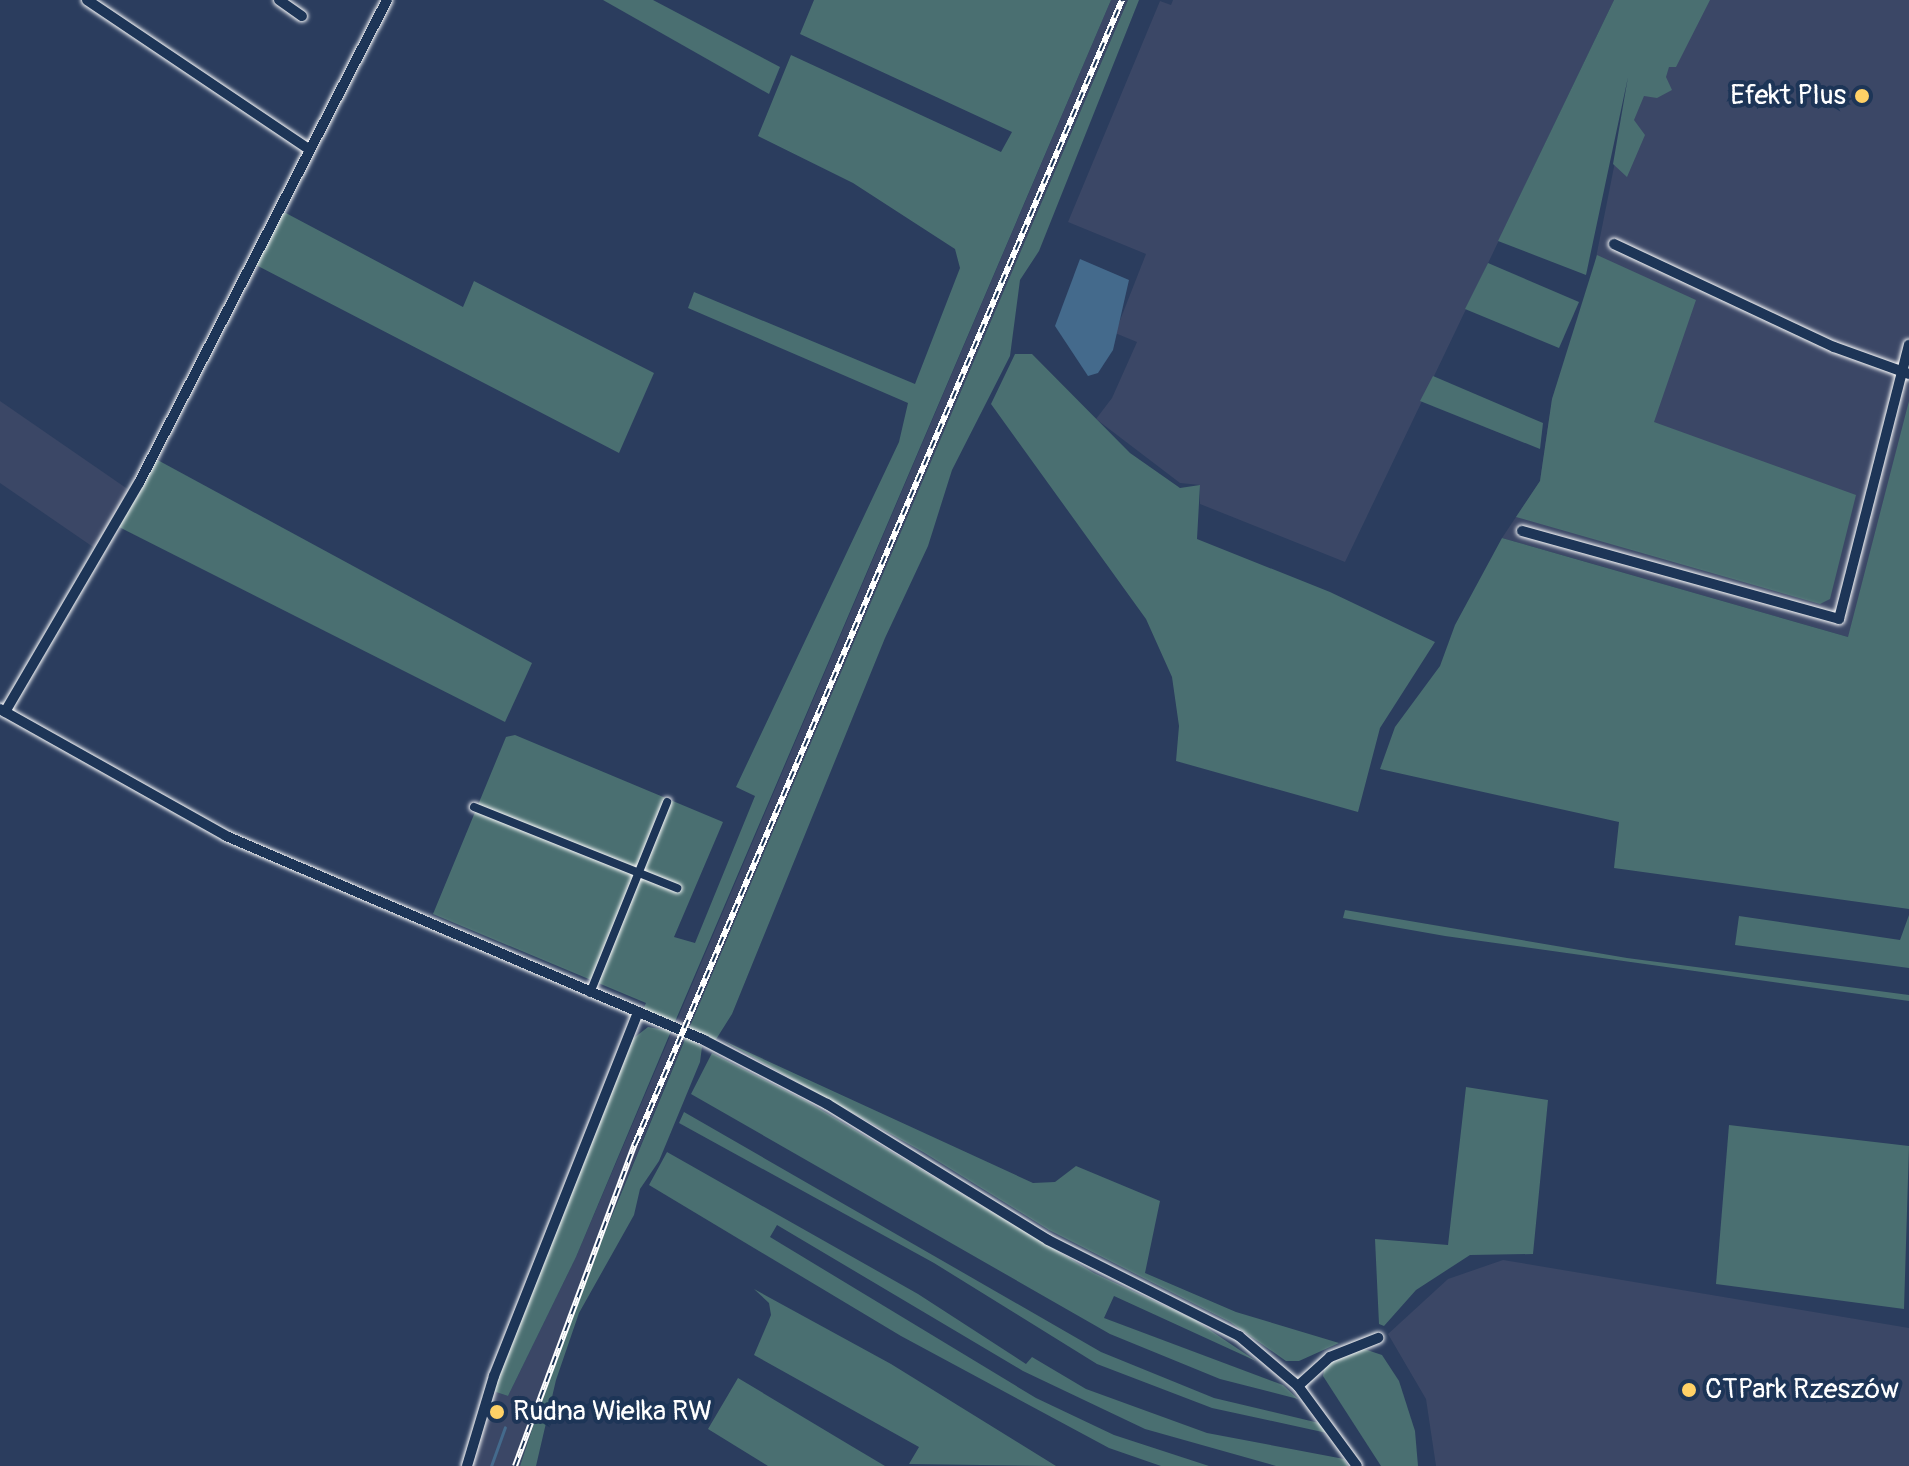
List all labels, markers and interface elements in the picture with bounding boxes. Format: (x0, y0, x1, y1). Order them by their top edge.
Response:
place label: Efekt Plus (1730, 79, 1846, 113)
marker: Efekt Plus (1853, 87, 1871, 105)
place label: CTPark Rzeszów (1705, 1373, 1899, 1407)
marker: CTPark Rzeszów (1680, 1381, 1698, 1399)
place label: Rudna Wielka RW (513, 1395, 712, 1429)
marker: Rudna Wielka RW (488, 1403, 506, 1421)

